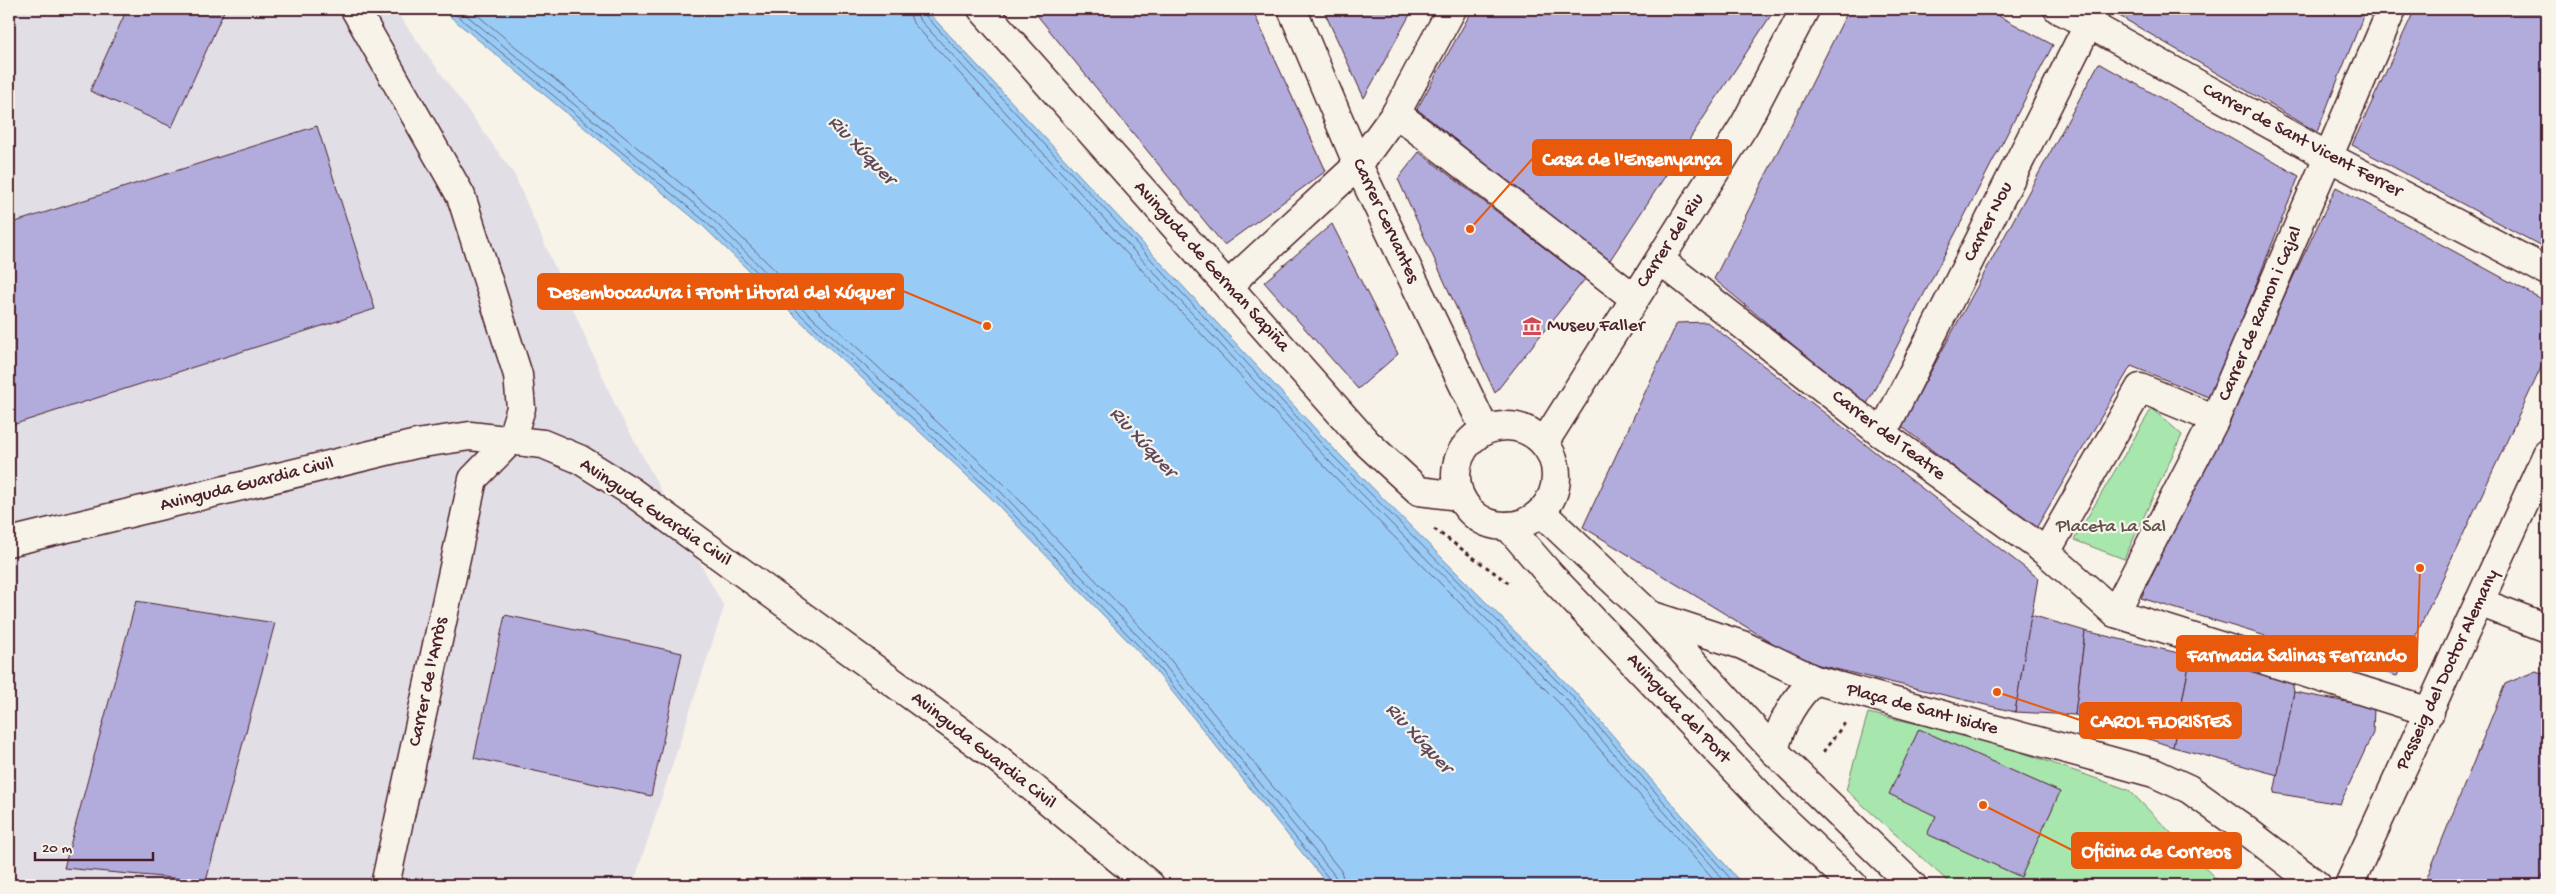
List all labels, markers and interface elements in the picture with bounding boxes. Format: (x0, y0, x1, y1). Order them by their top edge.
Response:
street label: Carrer de Sant Vicent Ferrer (2198, 78, 2408, 205)
water label: Riu Xúquer (822, 111, 902, 193)
callout: Casa de l'Ensenyança (1533, 140, 1731, 175)
text: Casa de l'Ensenyança (1542, 150, 1722, 173)
street label: Carrer Cervantes (1346, 155, 1424, 288)
street label: Avinguda de German Sapiña (1128, 177, 1295, 358)
street label: Carrer Nou (1959, 178, 2019, 266)
street label: Carrer del Riu (1632, 189, 1710, 293)
street label: Carrer de Ramon i Cajal (2214, 223, 2308, 405)
callout: Desembocadura i Front Litoral del Xúquer (538, 274, 903, 309)
text: Desembocadura i Front Litoral del Xúquer (547, 283, 895, 306)
museum icon: Museu Faller (1521, 315, 1543, 337)
place label: Museu Faller (1547, 315, 1647, 338)
street label: Carrer del Teatre (1826, 386, 1950, 486)
water label: Riu Xúquer (1104, 403, 1183, 486)
street label: Avinguda Guardia Civil (158, 452, 336, 518)
street label: Avinguda Guardia Civil (575, 454, 735, 572)
park label: Placeta La Sal (2055, 516, 2166, 539)
street label: Passeig del Doctor Alemany (2391, 565, 2505, 775)
street label: Carrer de l'Arròs (404, 614, 454, 749)
callout: Farmacia Salinas Ferrando (2177, 636, 2417, 671)
text: Farmacia Salinas Ferrando (2186, 646, 2408, 669)
street label: Avinguda del Port (1621, 649, 1737, 771)
street label: Plaça de Sant Isidre (1843, 678, 2001, 741)
street label: Avinguda Guardia Civil (906, 687, 1060, 815)
water label: Riu Xúquer (1380, 699, 1459, 782)
callout: CAROL FLORISTES (2080, 703, 2241, 738)
text: CAROL FLORISTES (2090, 712, 2232, 735)
scale bar (35, 829, 152, 861)
callout: Oficina de Correos (2072, 833, 2241, 868)
text: 20 m (42, 840, 72, 858)
text: Oficina de Correos (2081, 841, 2232, 865)

